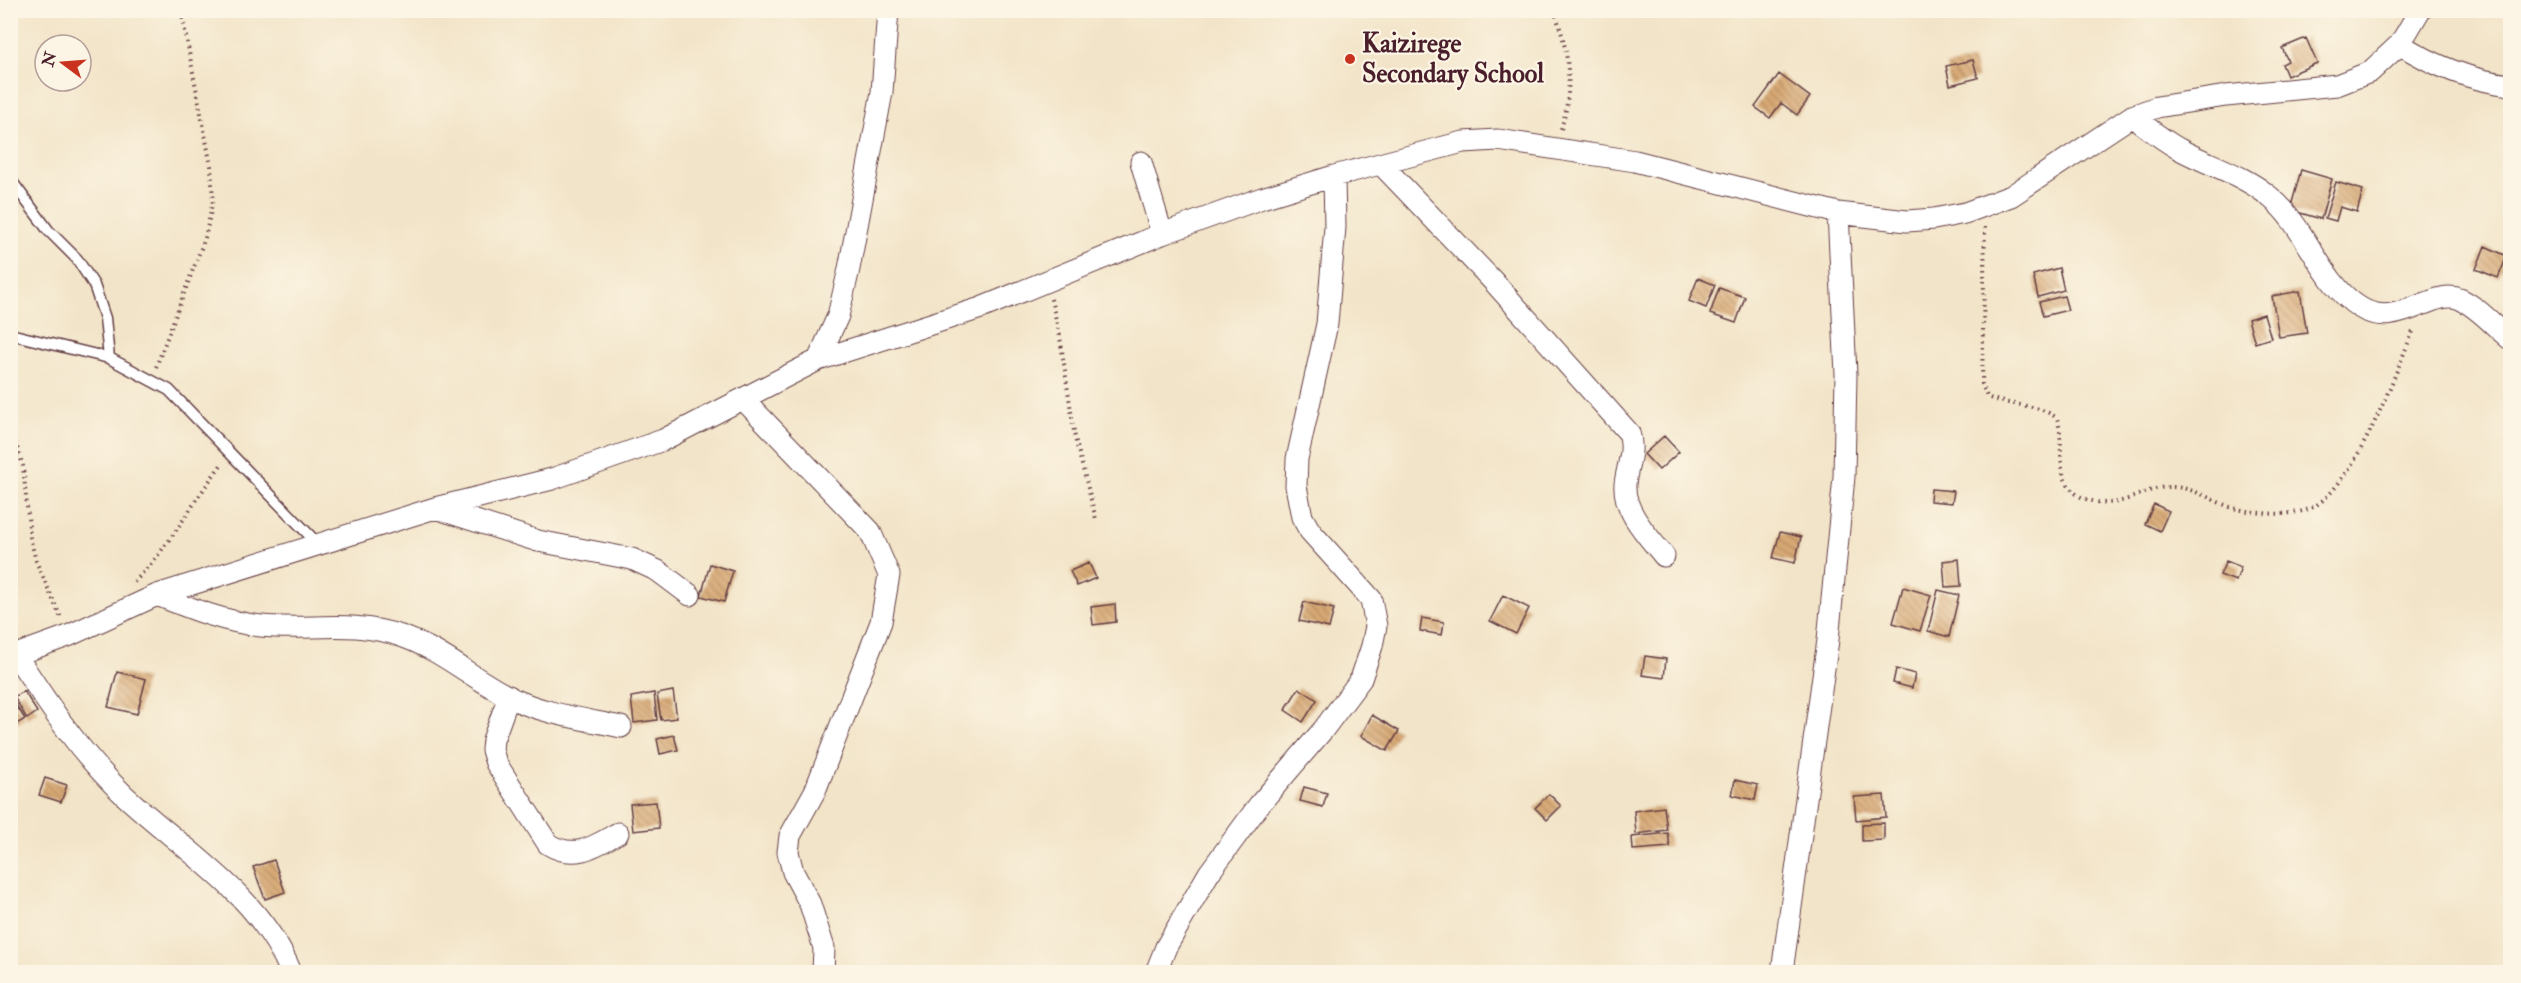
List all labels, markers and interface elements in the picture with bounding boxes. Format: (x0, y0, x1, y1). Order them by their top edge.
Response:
place label: Kaizirege Secondary School (1362, 28, 1544, 91)
north arrow (33, 33, 93, 93)
text: N (38, 49, 61, 70)
marker: Kaizirege Secondary School (1343, 52, 1357, 66)

